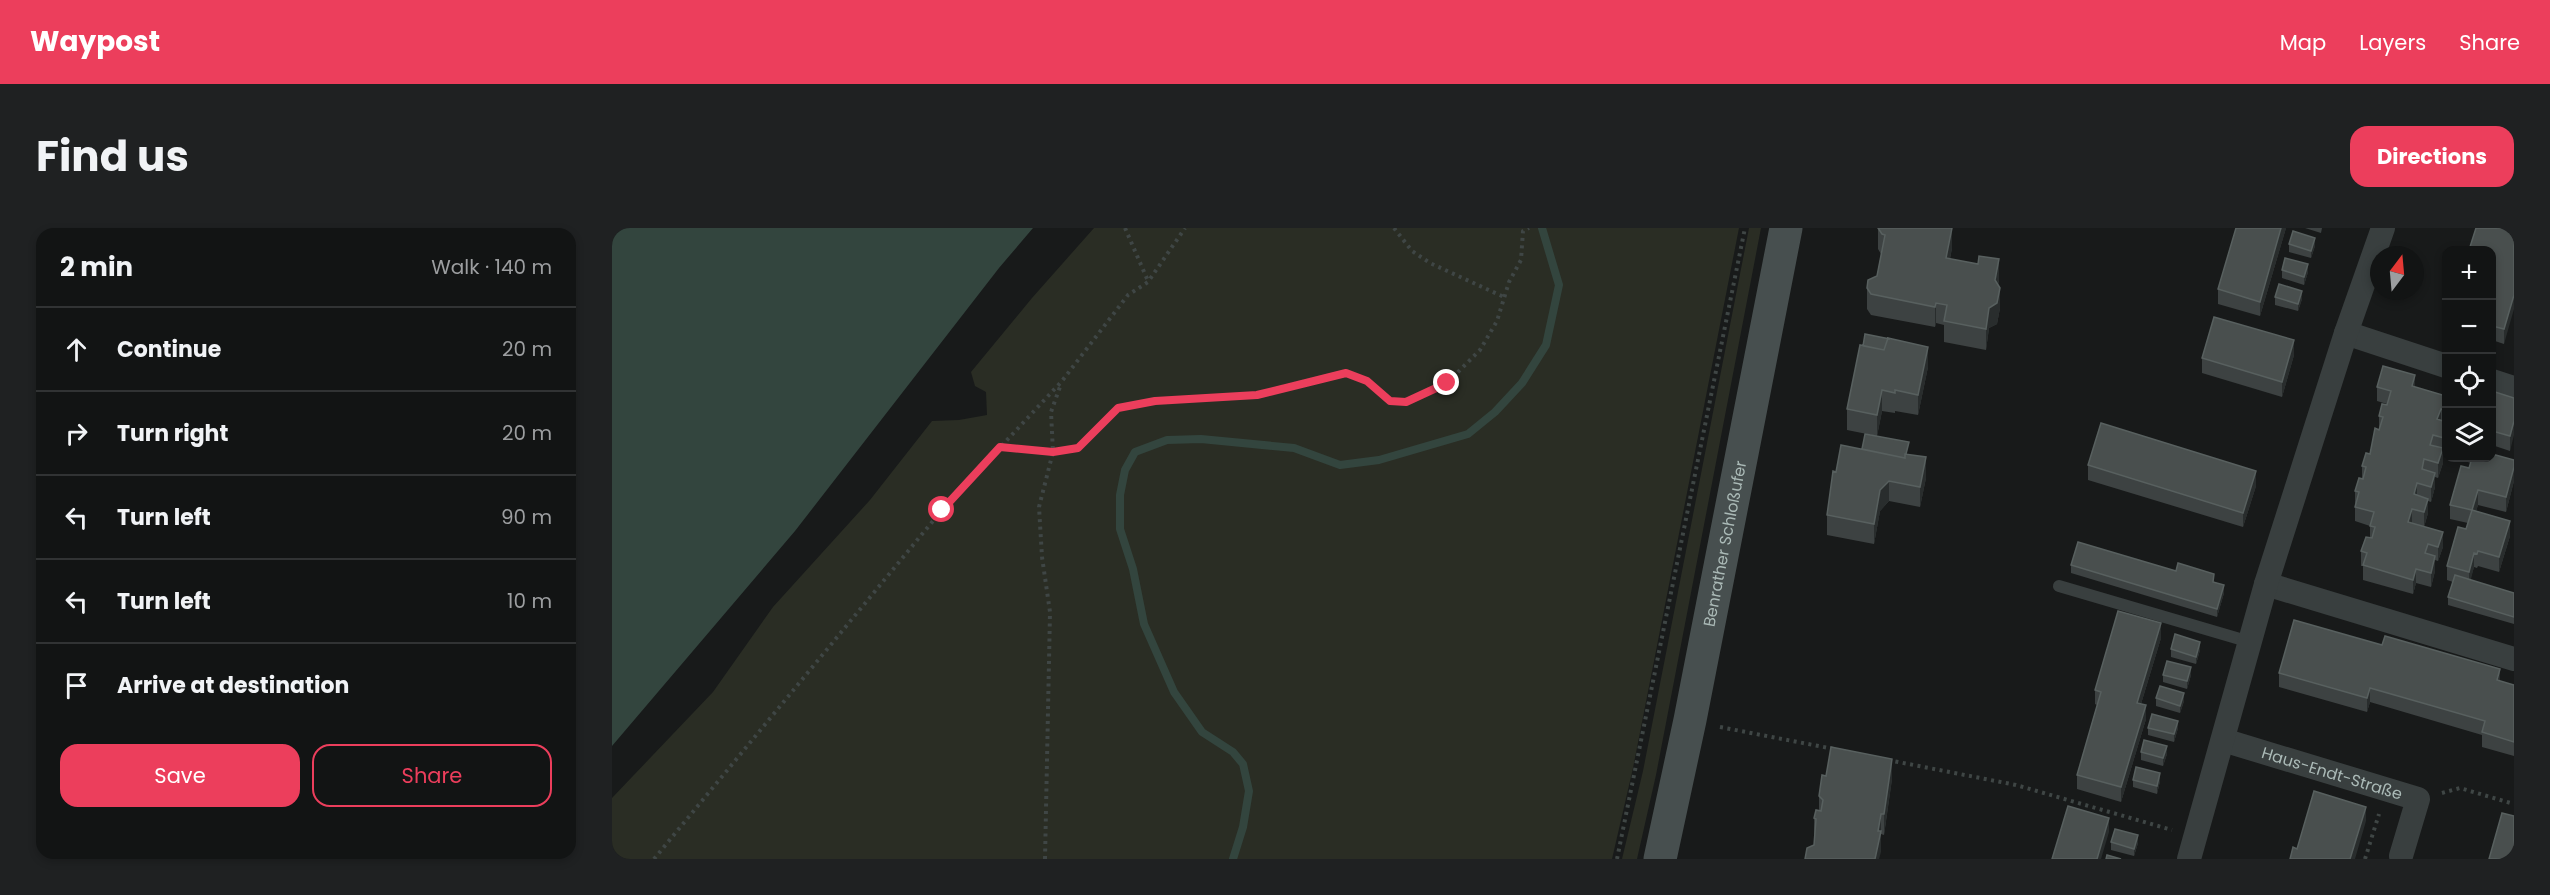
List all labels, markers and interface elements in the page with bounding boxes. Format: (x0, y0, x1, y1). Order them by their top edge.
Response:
text: Waypost (30, 22, 160, 61)
text: Map (2280, 28, 2326, 57)
text: Layers (2359, 28, 2426, 57)
text: Share (2459, 28, 2520, 57)
button: Directions (2350, 126, 2514, 187)
text: Find us (36, 127, 189, 186)
north arrow (2370, 246, 2424, 300)
map controls (2442, 246, 2496, 462)
button: + (2442, 246, 2496, 300)
text: 2 min (60, 249, 133, 285)
text: Walk · 140 m (431, 253, 552, 281)
button: − (2442, 300, 2496, 354)
icon: ahead (60, 333, 93, 366)
text: Continue (117, 334, 221, 365)
text: 20 m (502, 335, 552, 363)
button: locate (2442, 354, 2496, 408)
route end (1433, 369, 1459, 395)
button: layers (2442, 408, 2496, 462)
icon: right (60, 417, 93, 450)
text: Turn right (117, 418, 228, 449)
text: 20 m (502, 419, 552, 447)
street label: Benrather Schloßufer (1697, 458, 1752, 629)
route start (928, 496, 954, 522)
icon: left (60, 501, 93, 534)
text: Turn left (117, 502, 211, 533)
text: 90 m (501, 503, 552, 531)
icon: left (60, 585, 93, 618)
text: Turn left (117, 586, 211, 617)
text: 10 m (507, 587, 552, 615)
icon: arrive (60, 669, 93, 702)
text: Arrive at destination (117, 670, 349, 701)
street label: Haus-Endt-Straße (2259, 741, 2405, 805)
button: Save (60, 744, 300, 807)
button: Share (312, 744, 552, 807)

